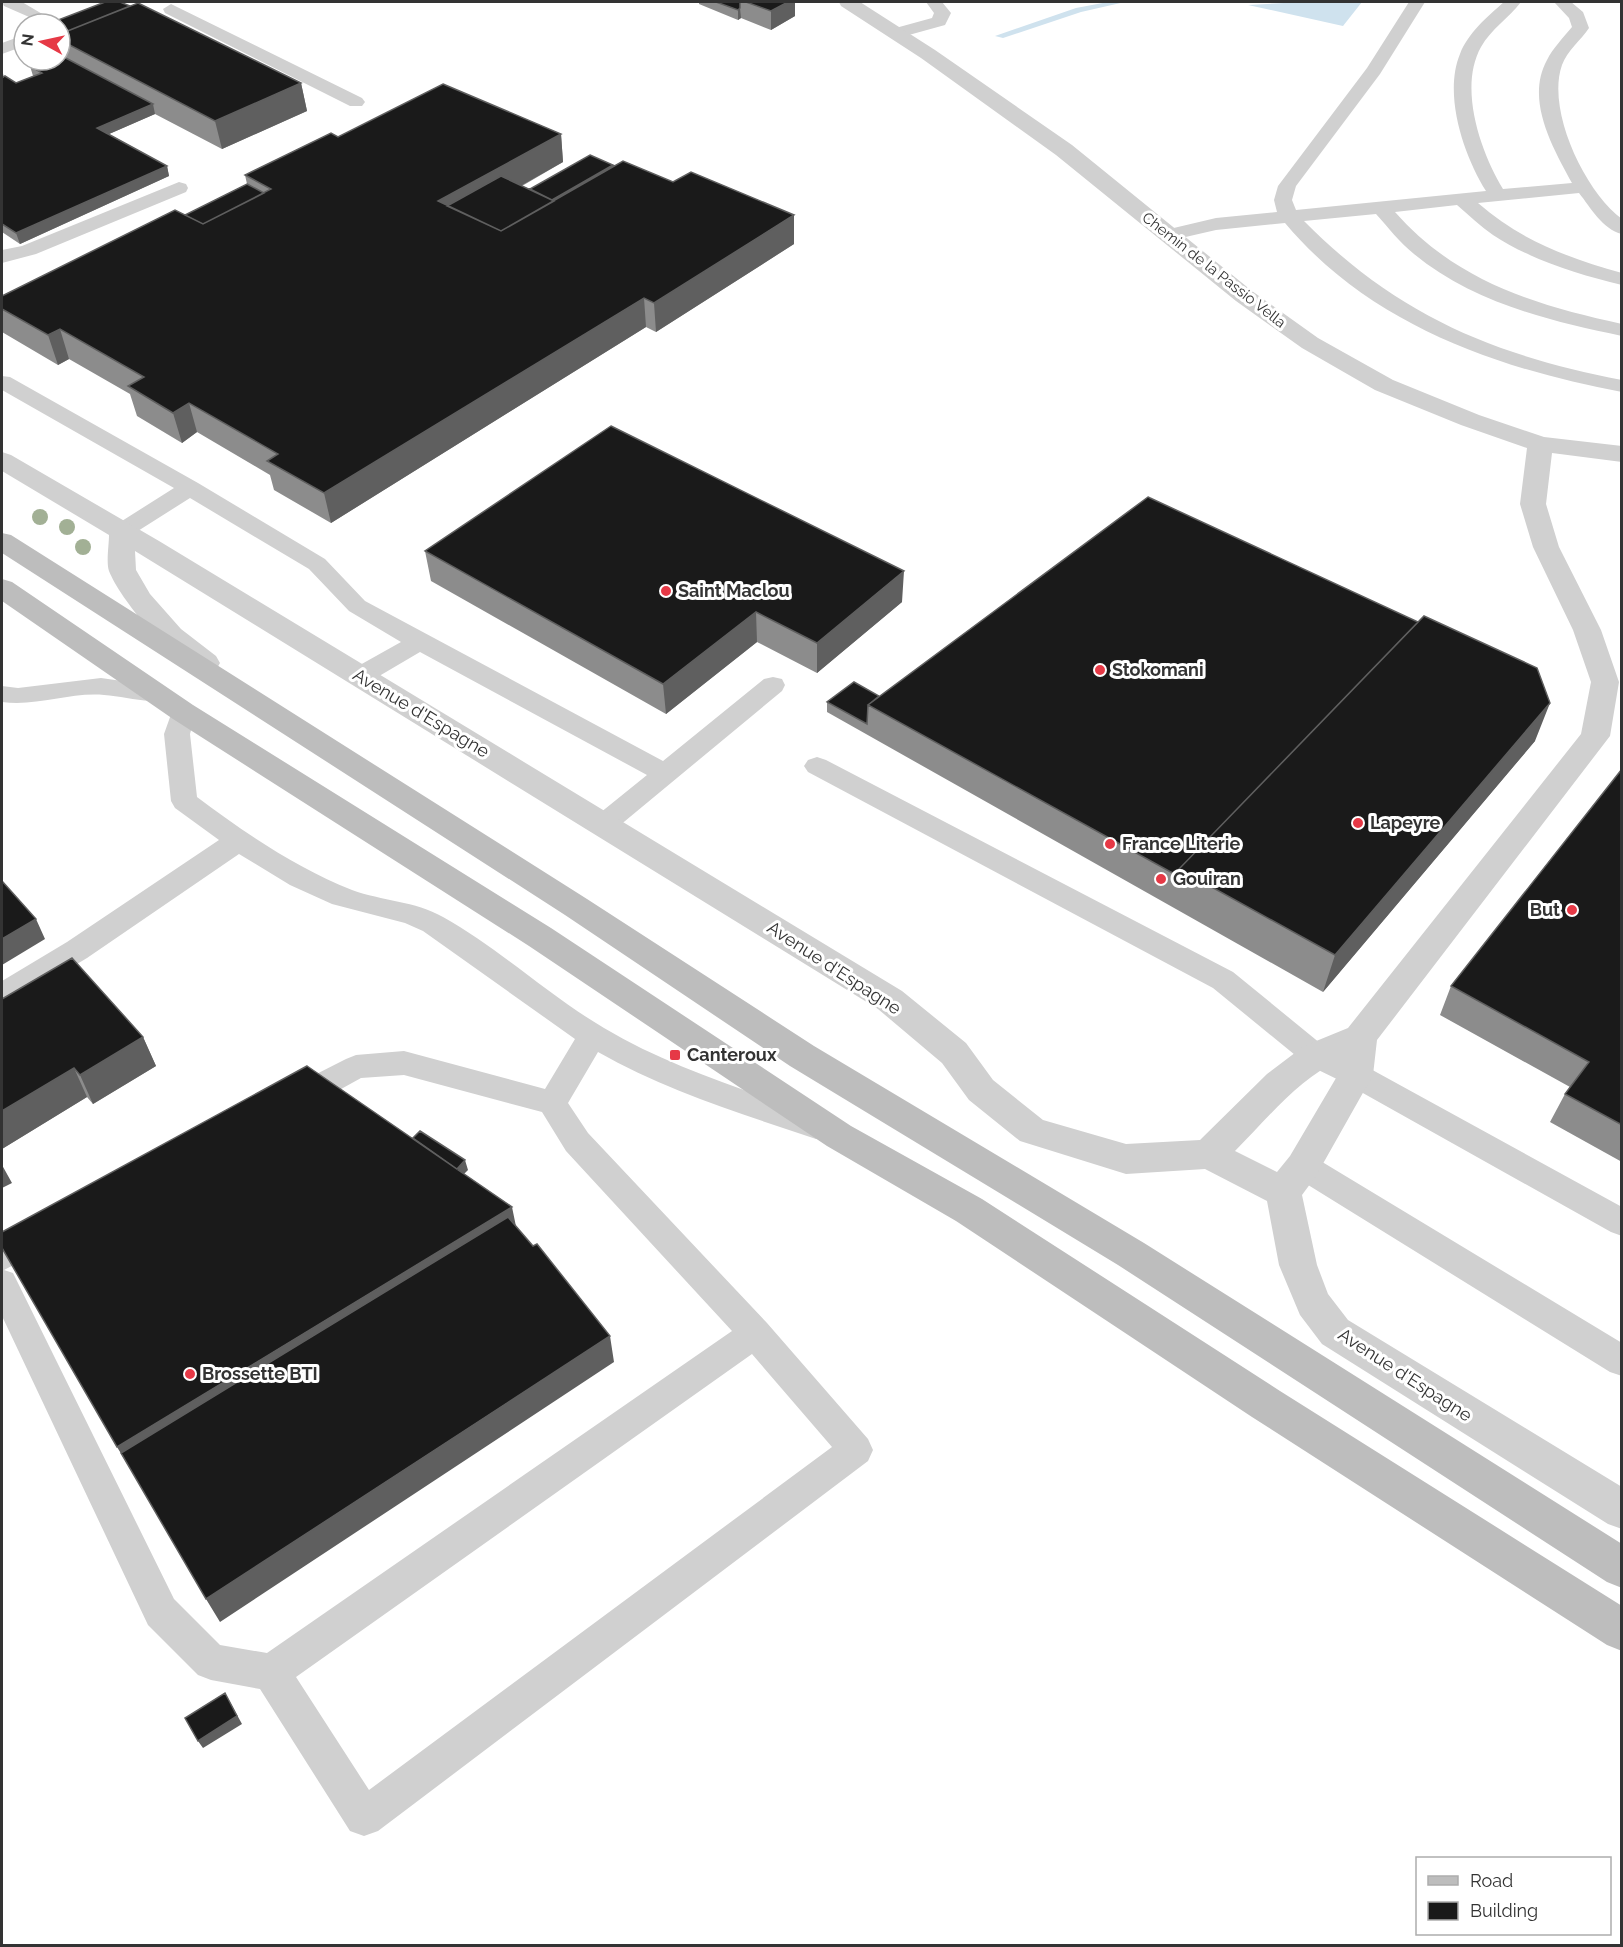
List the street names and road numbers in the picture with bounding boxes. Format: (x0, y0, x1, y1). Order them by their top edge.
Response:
street label: Chemin de la Passio Vella (1139, 208, 1289, 332)
street label: Avenue d'Espagne (349, 664, 494, 762)
street label: Avenue d'Espagne (763, 917, 905, 1019)
street label: Avenue d'Espagne (1334, 1324, 1476, 1426)

